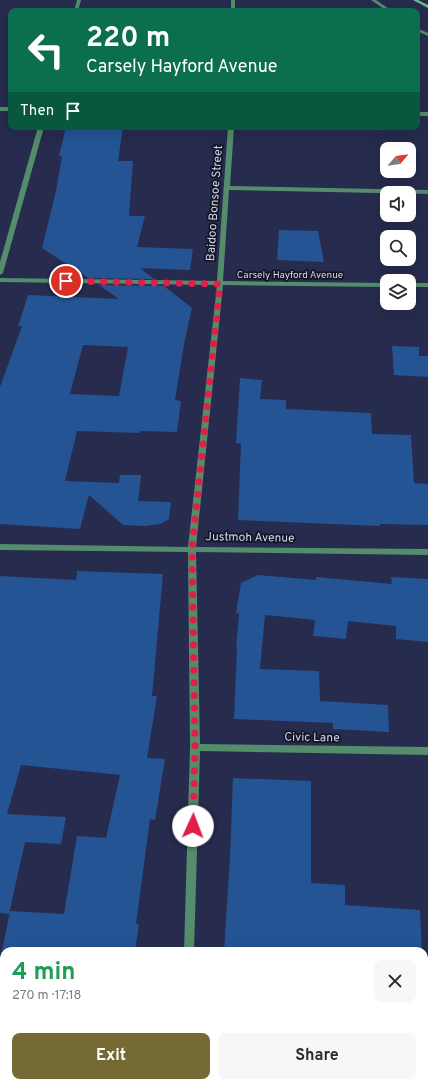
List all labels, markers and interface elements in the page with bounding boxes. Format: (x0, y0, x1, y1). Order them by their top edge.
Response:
text: 220 m (86, 21, 170, 57)
icon: left (20, 24, 72, 76)
text: Carsely Hayford Avenue (86, 56, 277, 79)
icon: arrive (62, 100, 84, 122)
text: Then (20, 102, 54, 121)
north arrow (380, 142, 416, 178)
map controls (380, 142, 416, 310)
street label: Baidoo Bonsoe Street (203, 144, 227, 262)
button: sound (380, 186, 416, 222)
button: search (380, 230, 416, 266)
pin (49, 264, 83, 298)
street label: Carsely Hayford Avenue (237, 269, 343, 282)
icon: arrive (55, 270, 77, 292)
button: layers (380, 274, 416, 310)
street label: Justmoh Avenue (205, 529, 295, 547)
street label: Civic Lane (284, 730, 340, 746)
position arrow (172, 805, 214, 847)
text: 4 min (12, 958, 75, 988)
button: close (374, 960, 416, 1002)
text: 270 m · 17:18 (12, 988, 82, 1004)
button: Exit (12, 1033, 210, 1079)
button: Share (218, 1033, 416, 1079)

